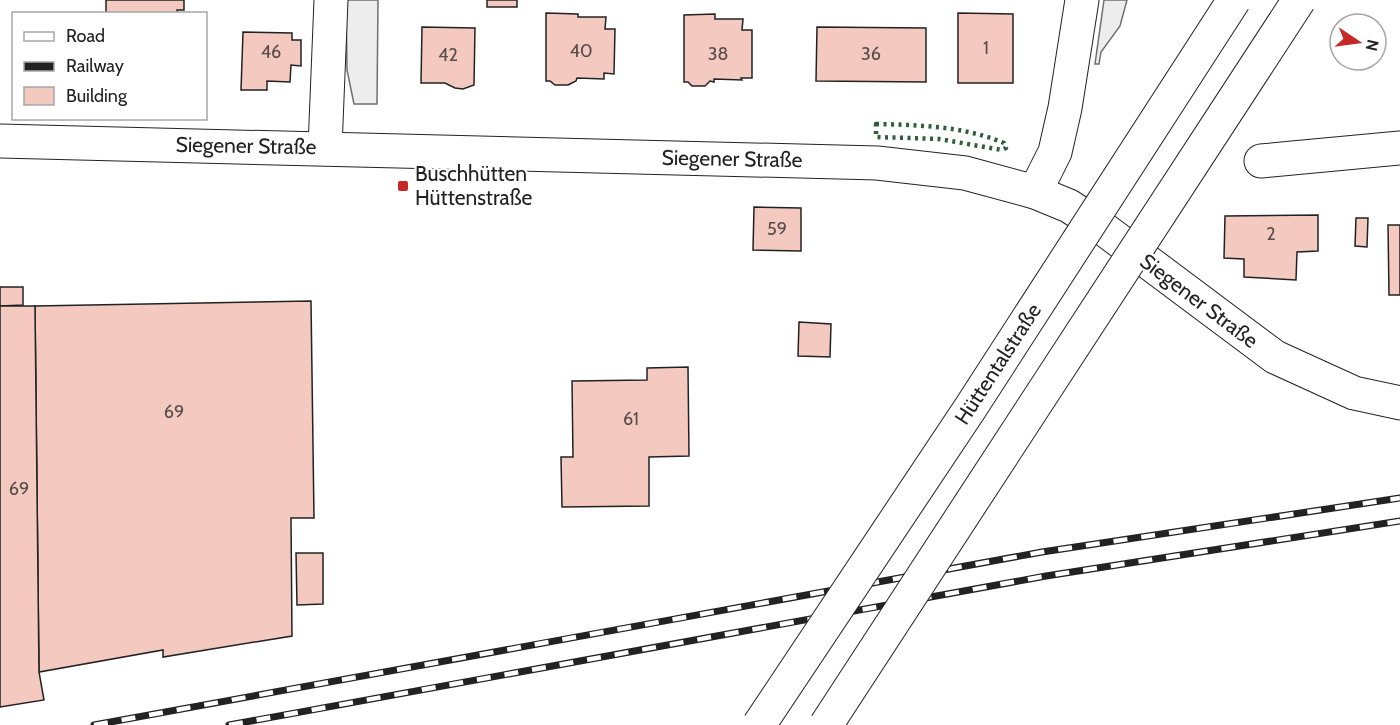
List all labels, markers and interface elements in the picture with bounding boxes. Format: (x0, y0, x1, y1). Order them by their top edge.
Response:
legend (12, 12, 207, 120)
north arrow (1328, 12, 1388, 72)
text: Road (66, 25, 105, 47)
house number: 1 (983, 37, 989, 59)
text: N (1362, 38, 1383, 53)
house number: 40 (570, 40, 592, 62)
house number: 46 (261, 41, 281, 63)
house number: 38 (708, 43, 728, 65)
house number: 36 (861, 43, 881, 65)
house number: 42 (438, 44, 458, 66)
text: Railway (66, 55, 124, 77)
text: Building (66, 85, 128, 107)
street label: Siegener Straße (175, 132, 317, 159)
street label: Siegener Straße (661, 145, 803, 172)
place label: Buschhütten Hüttenstraße (415, 161, 533, 210)
marker: Buschhütten Hüttenstraße (396, 179, 410, 193)
house number: 59 (767, 218, 787, 240)
house number: 2 (1266, 223, 1276, 245)
street label: Siegener Straße (1136, 248, 1263, 353)
street label: Hüttentalstraße (949, 298, 1046, 429)
house number: 69 (164, 401, 184, 423)
house number: 61 (623, 408, 639, 430)
house number: 69 (9, 478, 29, 500)

